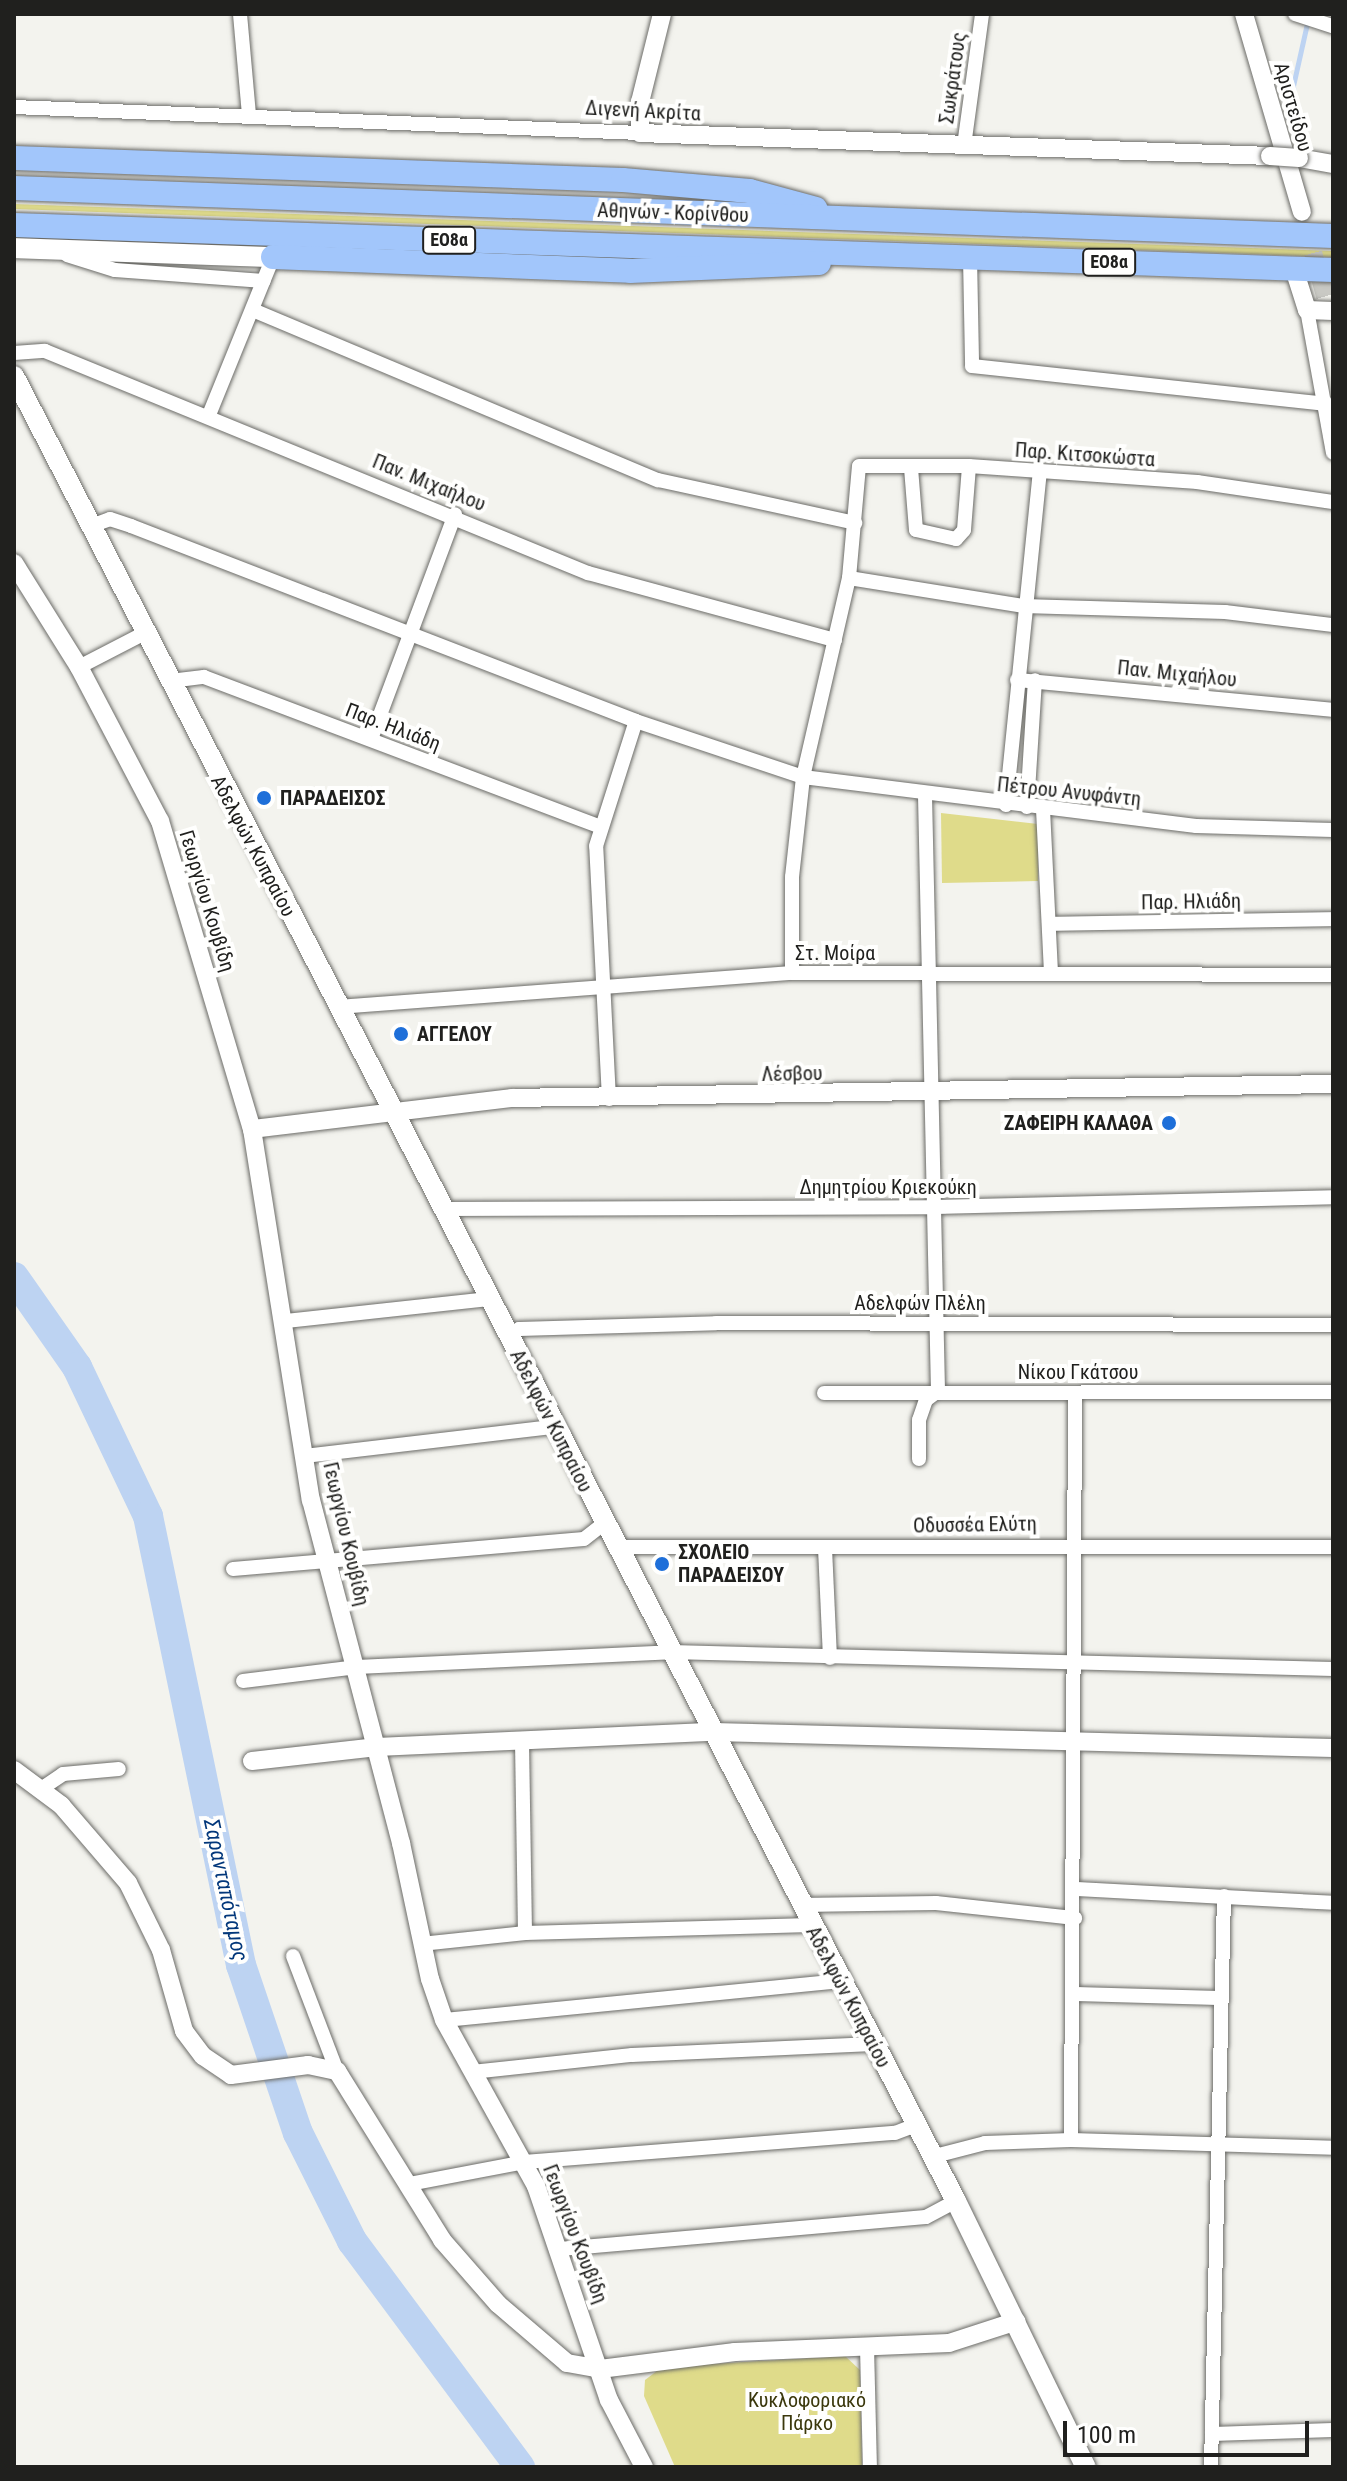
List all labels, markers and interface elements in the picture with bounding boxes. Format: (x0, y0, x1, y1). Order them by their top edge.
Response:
street label: Σωκράτους (935, 31, 971, 125)
street label: Αριστείδου (1269, 60, 1317, 154)
street label: Διγενή Ακρίτα (585, 96, 701, 126)
street label: Αθηνών - Κορίνθου (597, 198, 749, 228)
road number: ΕΟ8α (421, 226, 477, 254)
road number: ΕΟ8α (1081, 248, 1137, 276)
street label: Παρ. Κιτσοκώστα (1014, 438, 1156, 472)
street label: Παν. Μιχαήλου (369, 449, 489, 517)
street label: Παν. Μιχαήλου (1116, 656, 1238, 692)
street label: Παρ. Ηλιάδη (342, 698, 444, 756)
street label: Αδελφών Κυπραίου (206, 771, 300, 921)
street label: Πέτρου Ανυφάντη (996, 773, 1142, 811)
place label: ΠΑΡΑΔΕΙΣΟΣ (280, 786, 385, 810)
marker: ΠΑΡΑΔΕΙΣΟΣ (255, 789, 273, 807)
street label: Γεωργίου Κουβίδη (174, 827, 240, 975)
street label: Παρ. Ηλιάδη (1141, 889, 1241, 915)
street label: Στ. Μοίρα (795, 941, 875, 965)
place label: ΑΓΓΕΛΟΥ (417, 1022, 492, 1046)
marker: ΑΓΓΕΛΟΥ (392, 1025, 410, 1043)
street label: Λέσβου (761, 1061, 823, 1087)
place label: ΖΑΦΕΙΡΗ ΚΑΛΑΘΑ (1004, 1111, 1153, 1135)
marker: ΖΑΦΕΙΡΗ ΚΑΛΑΘΑ (1160, 1114, 1178, 1132)
street label: Δημητρίου Κριεκούκη (799, 1175, 977, 1199)
street label: Αδελφών Πλέλη (854, 1291, 986, 1315)
street label: Αδελφών Κυπραίου (505, 1346, 597, 1496)
street label: Νίκου Γκάτσου (1018, 1360, 1138, 1384)
street label: Γεωργίου Κουβίδη (318, 1460, 374, 1608)
street label: Οδυσσέα Ελύτη (913, 1512, 1037, 1538)
place label: ΣΧΟΛΕΙΟ ΠΑΡΑΔΕΙΣΟΥ (678, 1540, 784, 1587)
marker: ΣΧΟΛΕΙΟ ΠΑΡΑΔΕΙΣΟΥ (653, 1555, 671, 1573)
water label: Σαρανταπόταμος (198, 1816, 254, 1964)
street label: Αδελφών Κυπραίου (801, 1922, 895, 2072)
street label: Γεωργίου Κουβίδη (538, 2161, 612, 2307)
park label: Κυκλοφοριακό Πάρκο (748, 2389, 866, 2436)
scale bar (1067, 2405, 1313, 2455)
text: 100 m (1077, 2421, 1136, 2449)

